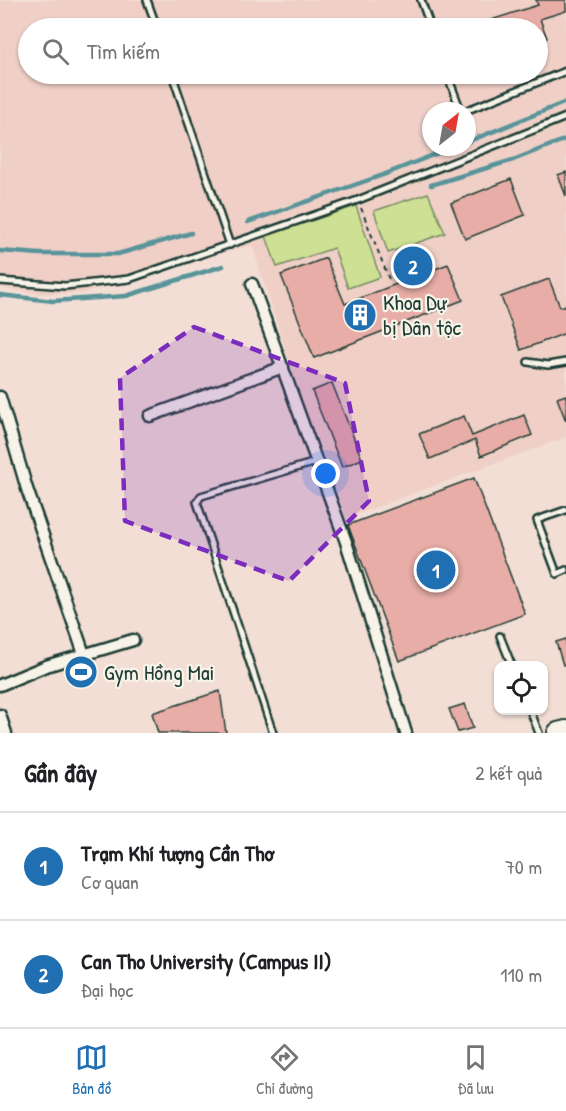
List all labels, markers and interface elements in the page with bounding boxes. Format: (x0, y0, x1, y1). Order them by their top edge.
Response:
search box (18, 18, 548, 84)
icon: search (39, 35, 72, 68)
text: Tìm kiếm (87, 36, 160, 66)
north arrow (422, 102, 476, 156)
pin: 2 (394, 244, 432, 288)
place label: Khoa Dự bị Dân tộc (383, 287, 462, 342)
building icon: Khoa Dự bị Dân tộc (342, 297, 378, 333)
your location (311, 459, 340, 488)
pin: 1 (416, 548, 456, 592)
sports icon: Gym Hồng Mai (63, 654, 99, 690)
place label: Gym Hồng Mai (104, 657, 214, 687)
map controls (494, 661, 548, 715)
button: locate (494, 661, 548, 715)
text: Gần đây (24, 755, 97, 790)
text: 2 kết quả (475, 759, 542, 786)
text: Trạm Khí tượng Cần Thơ (81, 838, 273, 868)
text: 1 (40, 853, 47, 880)
text: 70 m (505, 853, 542, 880)
text: Cơ quan (81, 868, 139, 895)
text: Can Tho University (Campus II) (81, 946, 332, 976)
text: 2 (39, 961, 48, 988)
text: 110 m (500, 961, 542, 988)
text: Đại học (81, 976, 133, 1003)
tab: Bản đồ (72, 1041, 111, 1099)
tab: Chỉ đường (256, 1041, 313, 1099)
tab: Đã lưu (458, 1041, 494, 1099)

